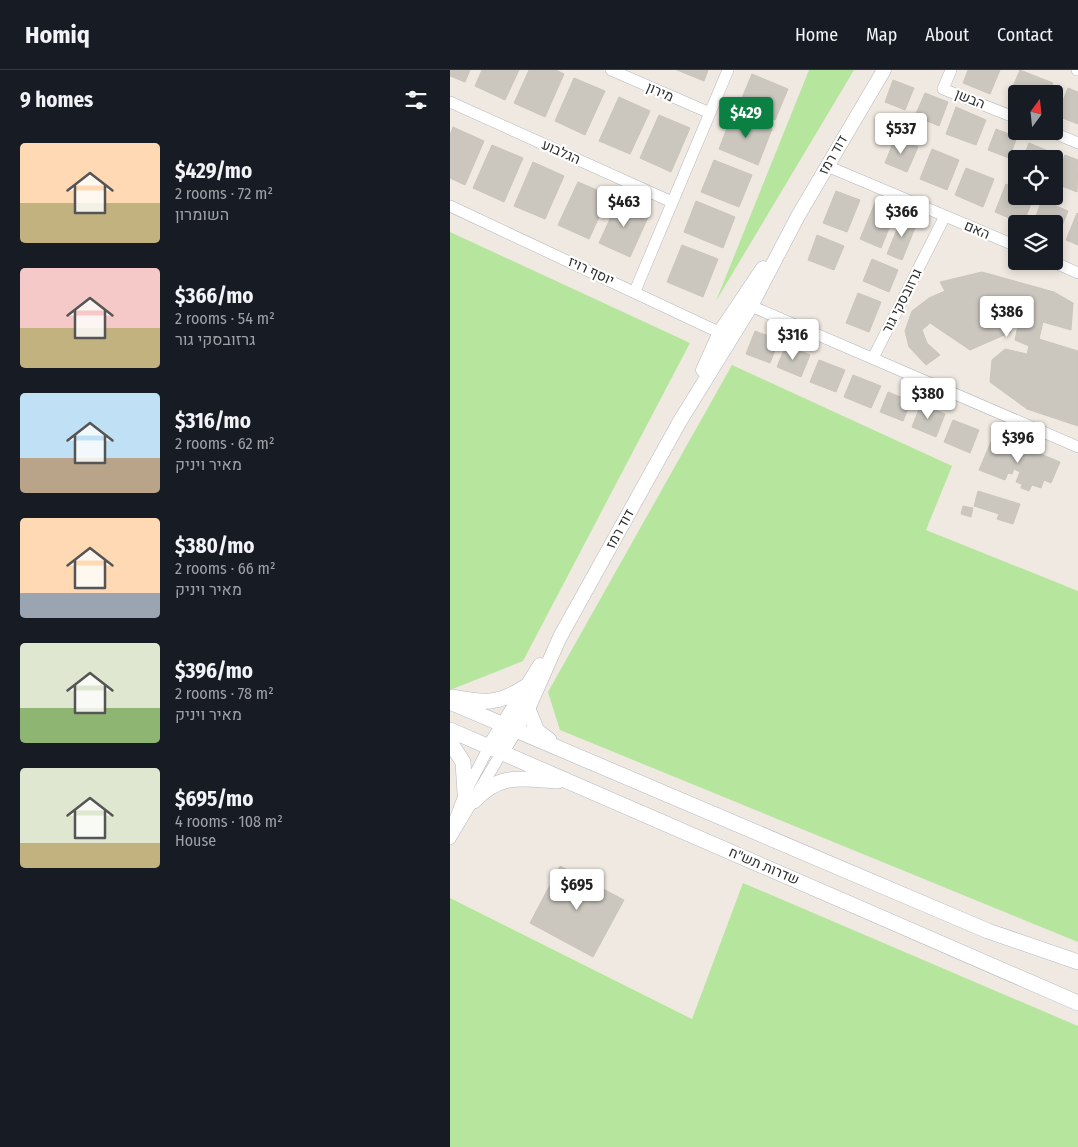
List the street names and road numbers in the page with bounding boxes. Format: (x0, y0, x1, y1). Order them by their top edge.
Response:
street label: מירון (644, 79, 676, 105)
street label: הבשן (953, 85, 987, 113)
street label: דוד רמז (815, 132, 851, 178)
street label: הגלבוע (539, 136, 583, 168)
street label: האם (962, 217, 992, 243)
street label: יוסף רויז (565, 253, 617, 289)
street label: גרזובסקי גור (878, 266, 926, 336)
street label: דוד רמז (602, 506, 638, 552)
street label: שדרות תש"ח (726, 844, 802, 888)

